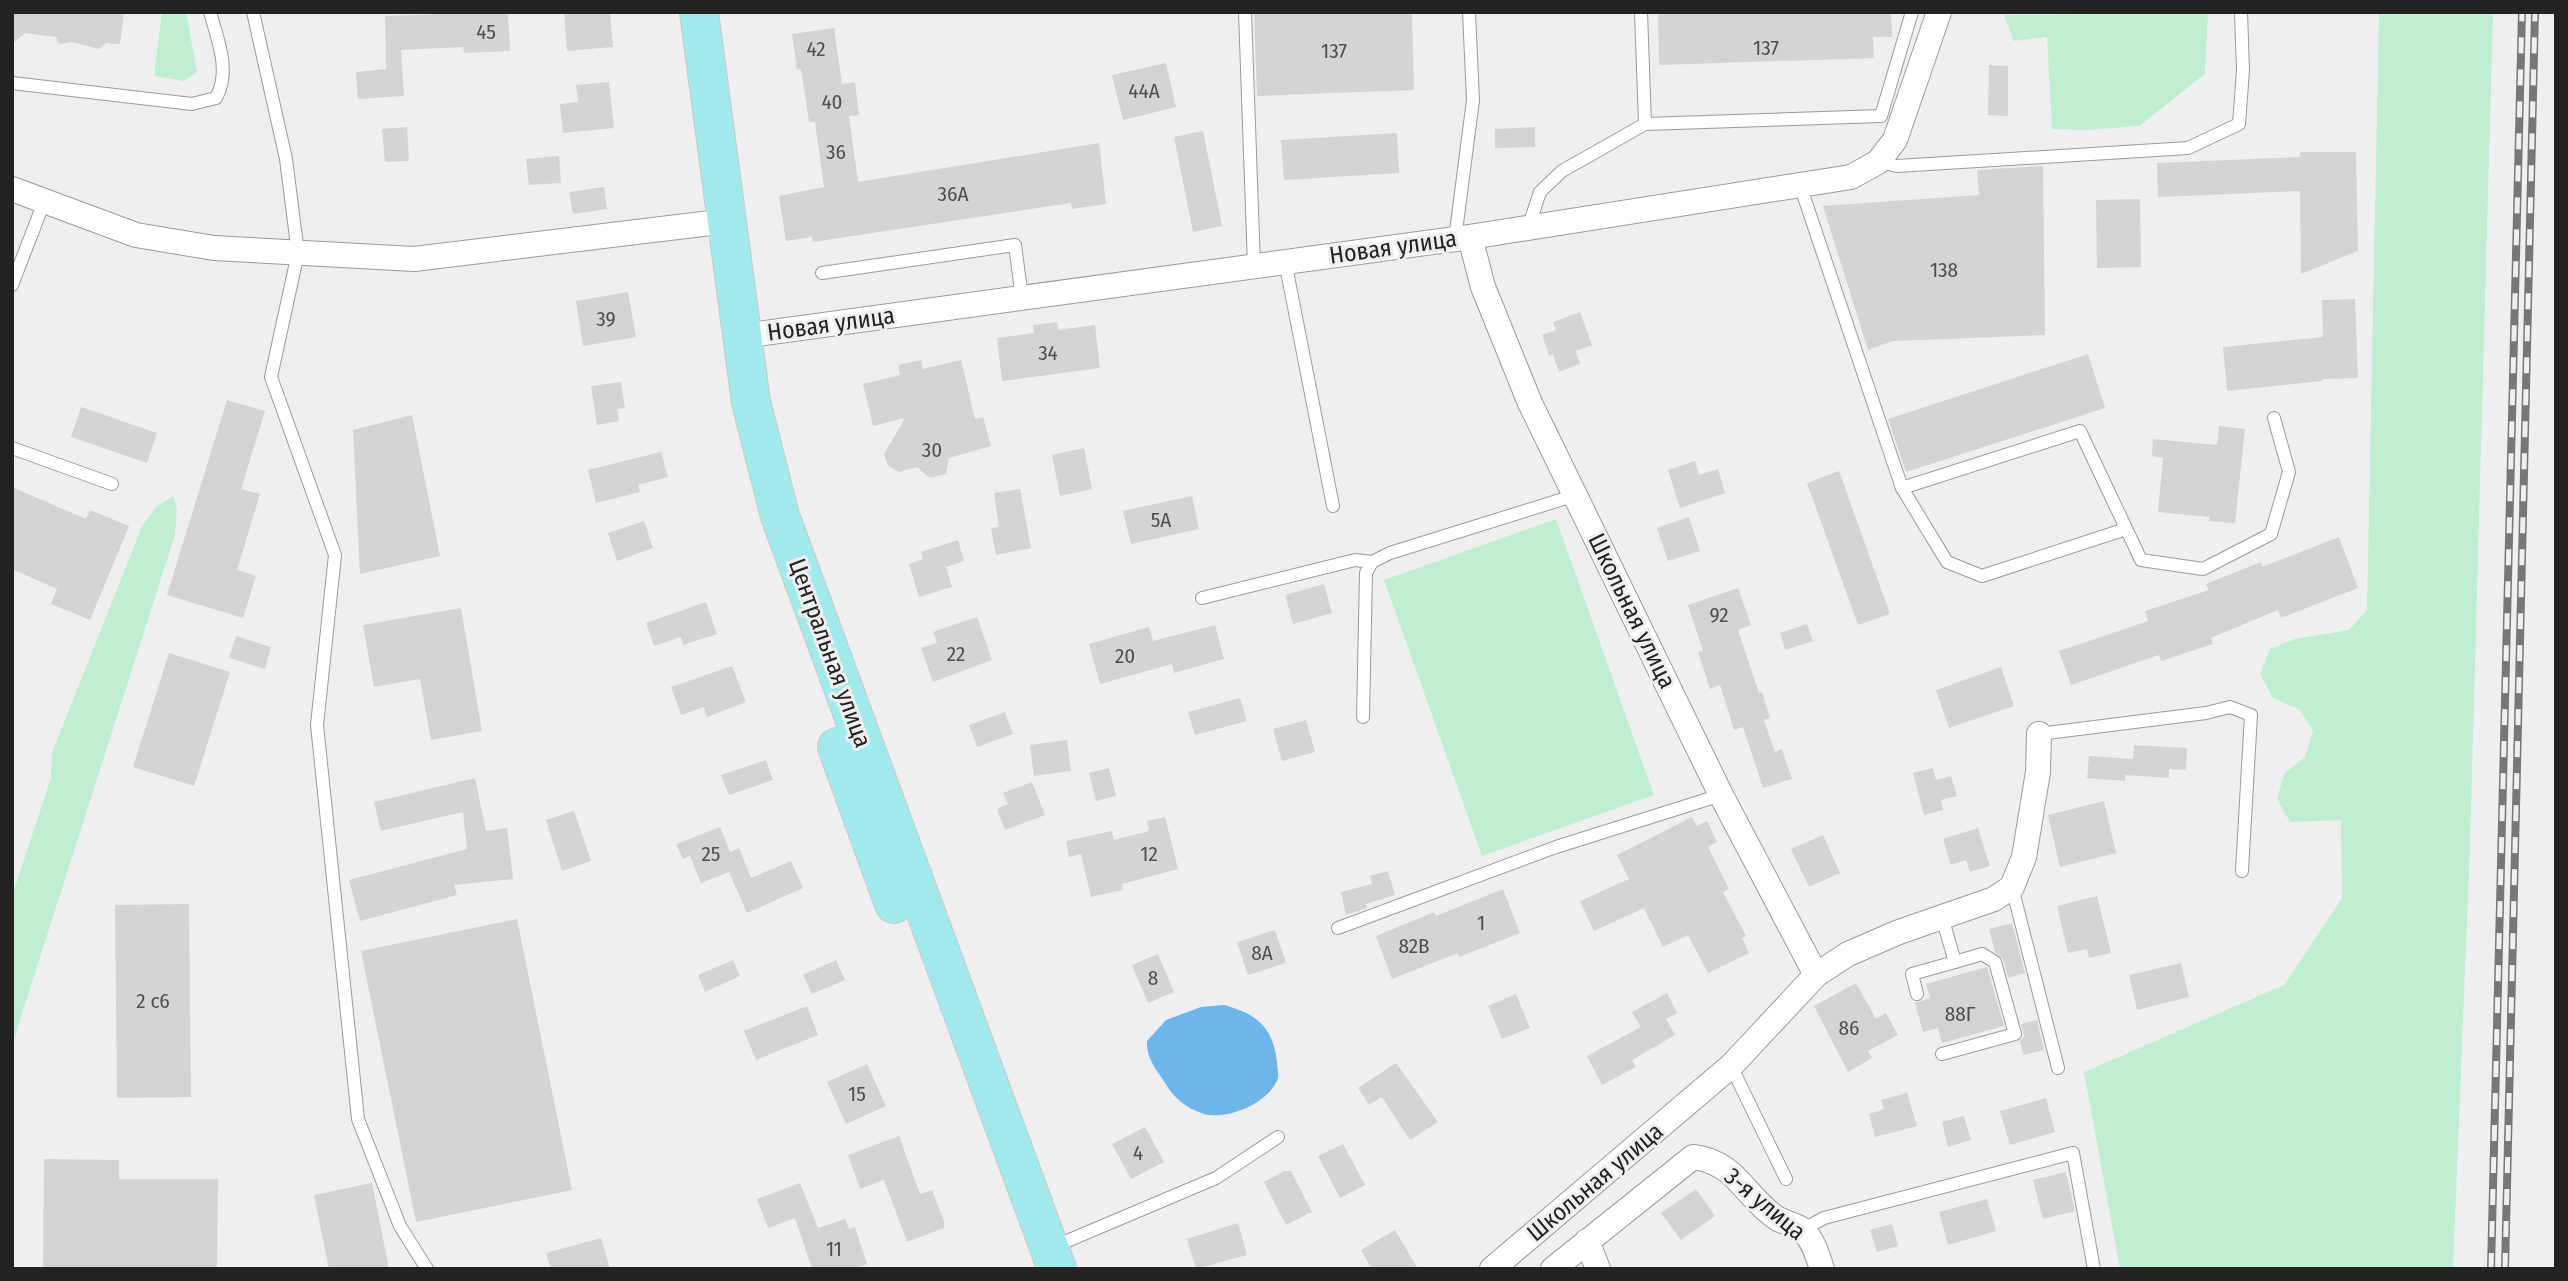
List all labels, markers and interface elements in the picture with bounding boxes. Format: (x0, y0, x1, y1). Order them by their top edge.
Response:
house number: 45 (476, 19, 496, 45)
house number: 137 (1753, 35, 1779, 61)
house number: 42 (806, 36, 826, 62)
house number: 137 (1321, 38, 1347, 64)
house number: 44А (1128, 78, 1160, 104)
house number: 40 (821, 89, 843, 115)
house number: 36 (826, 139, 846, 165)
house number: 36А (938, 181, 968, 207)
street label: Новая улица (1327, 224, 1459, 270)
house number: 138 (1930, 257, 1958, 283)
street label: Новая улица (765, 301, 897, 347)
house number: 39 (596, 306, 616, 332)
house number: 34 (1038, 340, 1058, 366)
house number: 30 (922, 437, 942, 463)
house number: 5А (1151, 507, 1171, 533)
street label: Школьная улица (1582, 529, 1682, 693)
street label: Центральная улица (783, 555, 877, 751)
house number: 92 (1709, 602, 1729, 628)
house number: 22 (947, 641, 965, 667)
house number: 20 (1115, 643, 1135, 669)
house number: 25 (702, 841, 720, 867)
house number: 12 (1140, 841, 1158, 867)
house number: 1 (1477, 910, 1485, 936)
house number: 82В (1398, 933, 1430, 959)
house number: 8А (1251, 940, 1273, 966)
house number: 8 (1148, 965, 1158, 991)
house number: 2 с6 (136, 988, 170, 1014)
house number: 88Г (1945, 1001, 1976, 1027)
house number: 86 (1839, 1015, 1859, 1041)
house number: 15 (848, 1081, 866, 1107)
street label: Школьная улица (1521, 1117, 1669, 1247)
house number: 4 (1133, 1140, 1143, 1166)
street label: 3-я улица (1719, 1162, 1811, 1246)
house number: 11 (826, 1236, 842, 1262)

